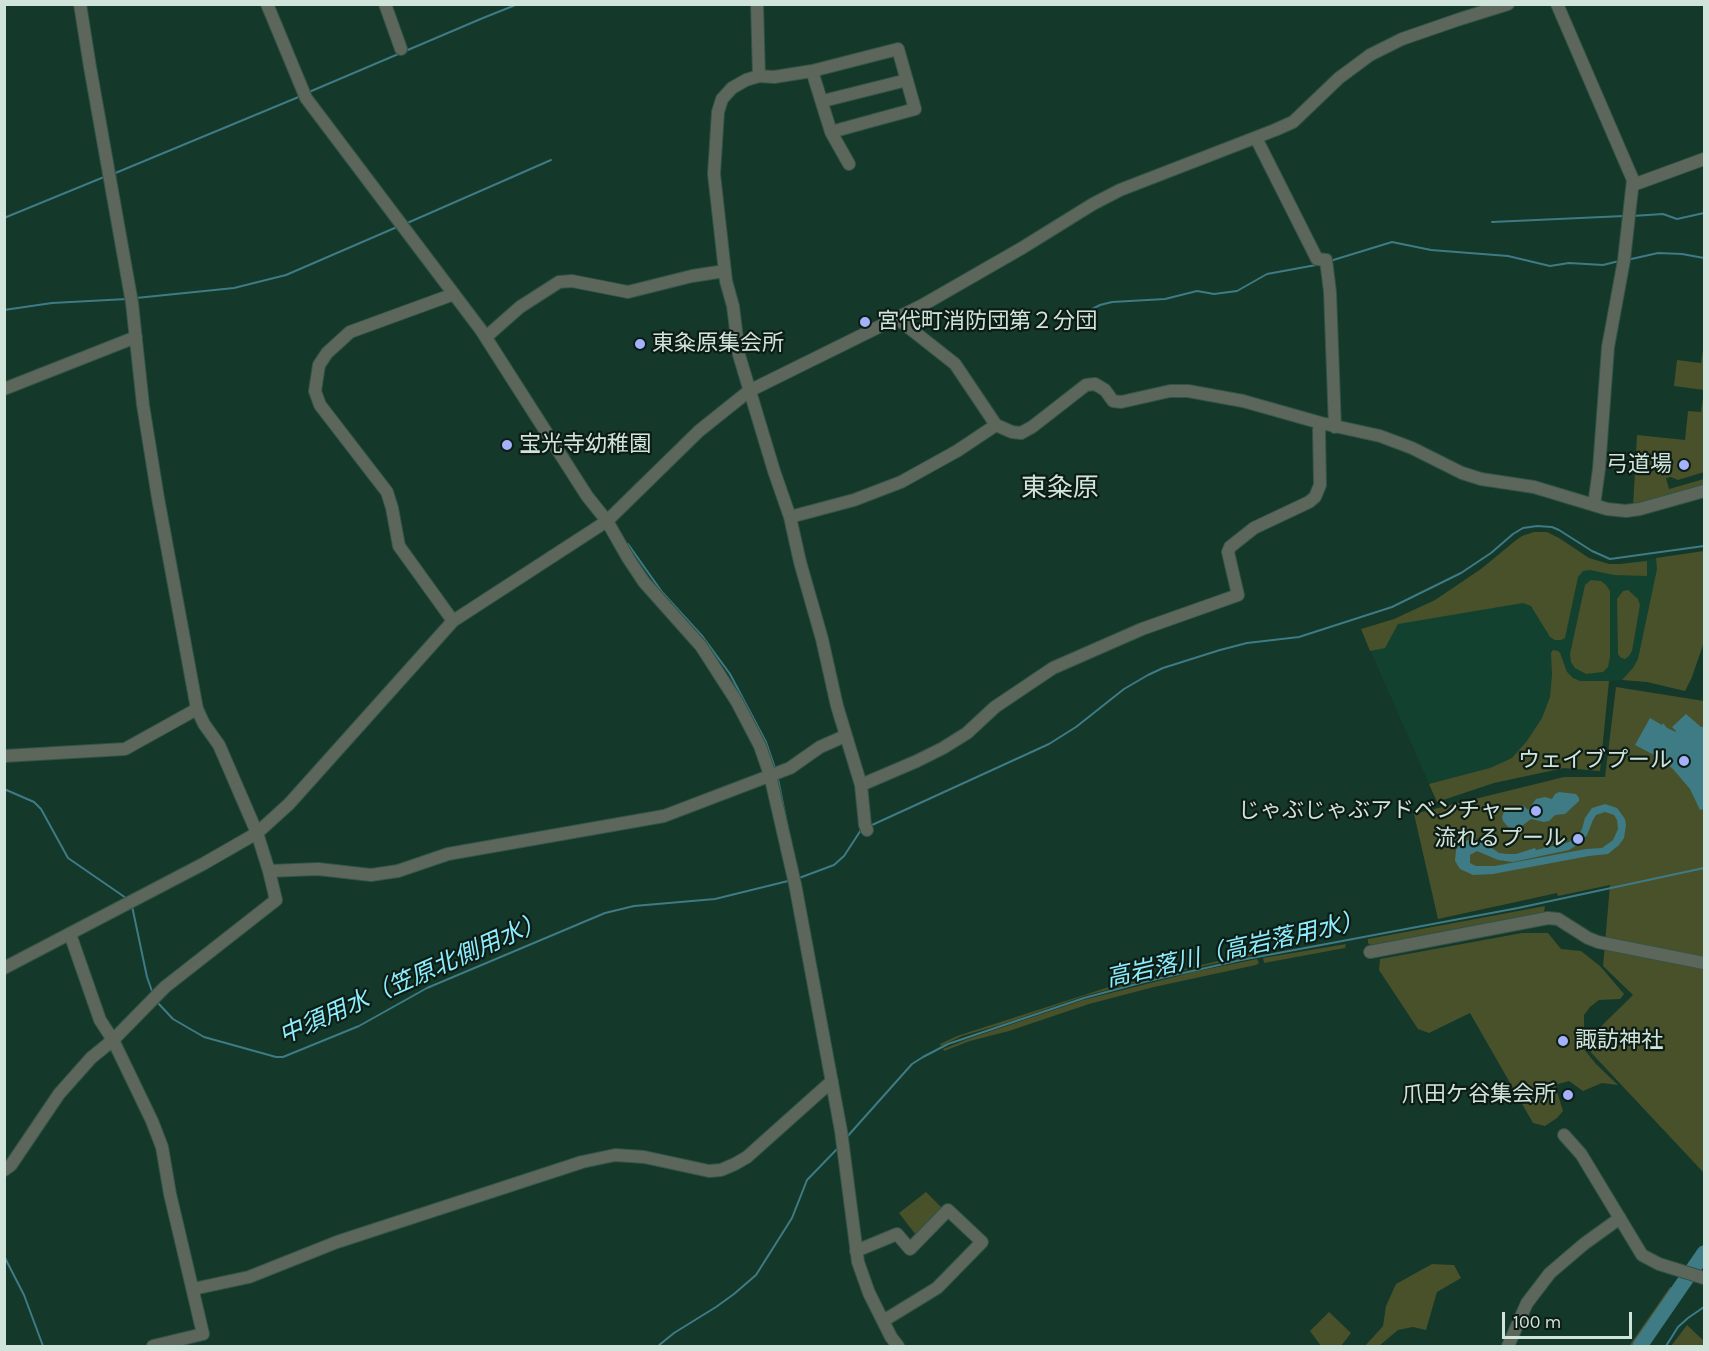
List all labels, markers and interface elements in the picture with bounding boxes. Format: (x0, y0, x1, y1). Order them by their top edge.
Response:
place label: 宮代町消防団第２分団 (877, 309, 1097, 335)
marker: 宮代町消防団第２分団 (858, 315, 872, 329)
place label: 東粂原集会所 (652, 331, 784, 357)
marker: 東粂原集会所 (633, 337, 647, 351)
place label: 宝光寺幼稚園 (519, 432, 651, 458)
marker: 宝光寺幼稚園 (500, 438, 514, 452)
place label: 弓道場 (1606, 452, 1672, 478)
marker: 弓道場 (1677, 458, 1691, 472)
district label: 東粂原 (1021, 473, 1099, 505)
place label: ウェイブプール (1518, 748, 1672, 774)
marker: ウェイブプール (1677, 754, 1691, 768)
place label: じゃぶじゃぶアドベンチャー (1238, 798, 1524, 824)
marker: じゃぶじゃぶアドベンチャー (1529, 804, 1543, 818)
place label: 流れるプール (1434, 826, 1566, 852)
marker: 流れるプール (1571, 832, 1585, 846)
water label: 高岩落川（高岩落用水） (1103, 906, 1367, 994)
water label: 中須用水（笠原北側用水） (275, 907, 549, 1051)
place label: 諏訪神社 (1575, 1028, 1663, 1054)
marker: 諏訪神社 (1556, 1034, 1570, 1048)
place label: 爪田ケ谷集会所 (1402, 1082, 1556, 1108)
marker: 爪田ケ谷集会所 (1561, 1088, 1575, 1102)
scale bar (1505, 1300, 1636, 1338)
text: 100 m (1513, 1311, 1561, 1333)

